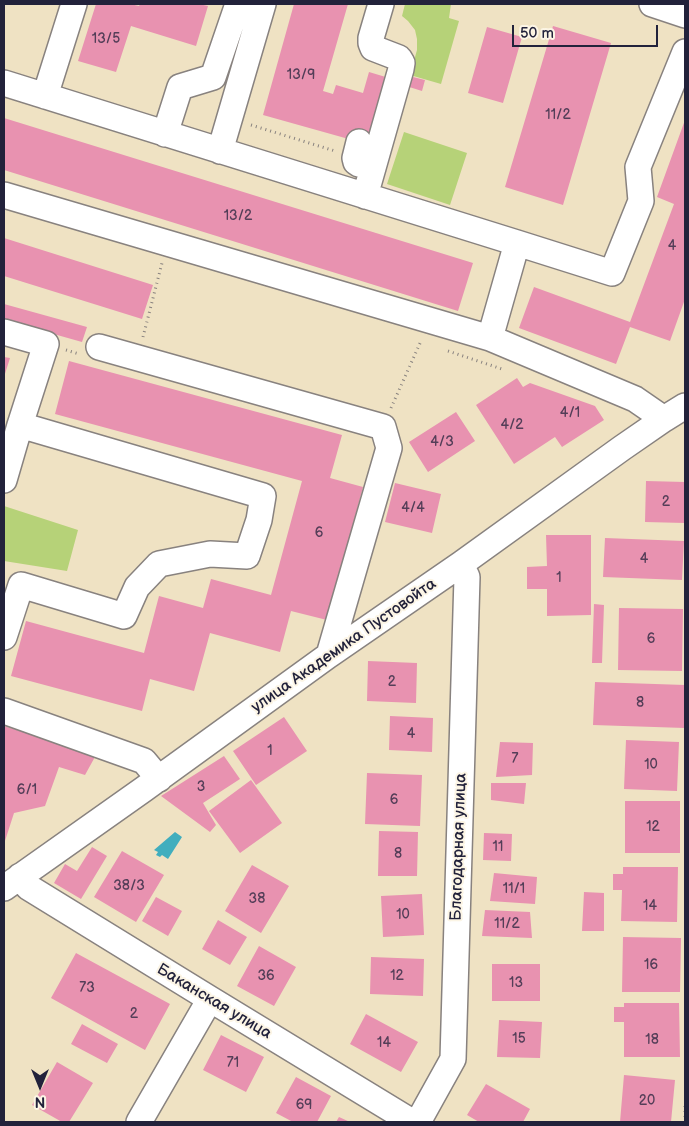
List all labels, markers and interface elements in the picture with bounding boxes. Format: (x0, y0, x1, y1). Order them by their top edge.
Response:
scale bar (514, 15, 660, 47)
text: 50 m (520, 24, 554, 43)
house number: 13/5 (92, 31, 120, 47)
house number: 13/9 (287, 67, 315, 83)
house number: 11/2 (545, 107, 571, 123)
house number: 13/2 (224, 208, 252, 224)
house number: 4 (668, 238, 676, 254)
house number: 4/1 (560, 405, 580, 421)
house number: 4/2 (500, 417, 524, 433)
house number: 4/3 (430, 434, 454, 450)
house number: 2 (662, 494, 670, 510)
house number: 4/4 (401, 500, 425, 516)
house number: 6 (315, 525, 323, 541)
house number: 4 (640, 551, 648, 567)
house number: 1 (556, 570, 562, 586)
street label: улица Академика Пустовойта (248, 575, 440, 717)
house number: 6 (647, 631, 655, 647)
house number: 2 (388, 674, 396, 690)
house number: 8 (636, 695, 644, 711)
house number: 4 (407, 726, 415, 742)
house number: 1 (267, 743, 273, 759)
house number: 7 (512, 751, 518, 767)
house number: 10 (644, 757, 658, 773)
street label: Благодарная улица (447, 773, 471, 921)
house number: 3 (197, 779, 205, 795)
house number: 6/1 (17, 782, 37, 798)
house number: 6 (390, 792, 398, 808)
house number: 12 (646, 819, 660, 835)
house number: 11 (493, 839, 503, 855)
house number: 8 (394, 846, 402, 862)
house number: 38/3 (113, 878, 145, 894)
house number: 11/1 (503, 881, 525, 897)
house number: 38 (249, 891, 265, 907)
house number: 14 (643, 898, 657, 914)
house number: 10 (396, 907, 410, 923)
house number: 11/2 (494, 916, 520, 932)
house number: 16 (644, 957, 658, 973)
street label: Баканская улица (153, 960, 275, 1044)
house number: 36 (257, 968, 275, 984)
house number: 12 (390, 968, 404, 984)
house number: 13 (509, 975, 523, 991)
house number: 73 (79, 980, 95, 996)
house number: 2 (130, 1006, 138, 1022)
house number: 15 (512, 1031, 526, 1047)
house number: 18 (645, 1032, 659, 1048)
house number: 14 (377, 1035, 391, 1051)
house number: 71 (227, 1055, 239, 1071)
north arrow (15, 1061, 65, 1111)
text: N (35, 1093, 45, 1110)
house number: 20 (639, 1093, 655, 1109)
house number: 69 (296, 1097, 312, 1113)

